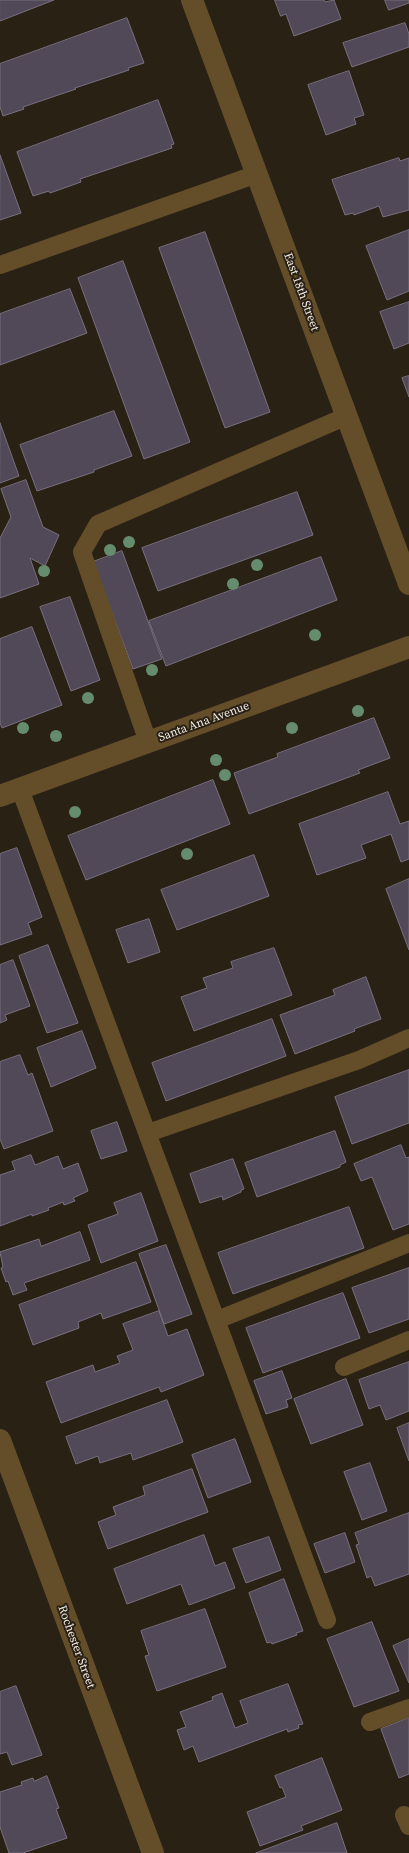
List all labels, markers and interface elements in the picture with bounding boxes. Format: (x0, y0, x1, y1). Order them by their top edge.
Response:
street label: East 18th Street (280, 251, 322, 333)
street label: Santa Ana Avenue (157, 699, 251, 745)
street label: Rochester Street (54, 1603, 98, 1691)

